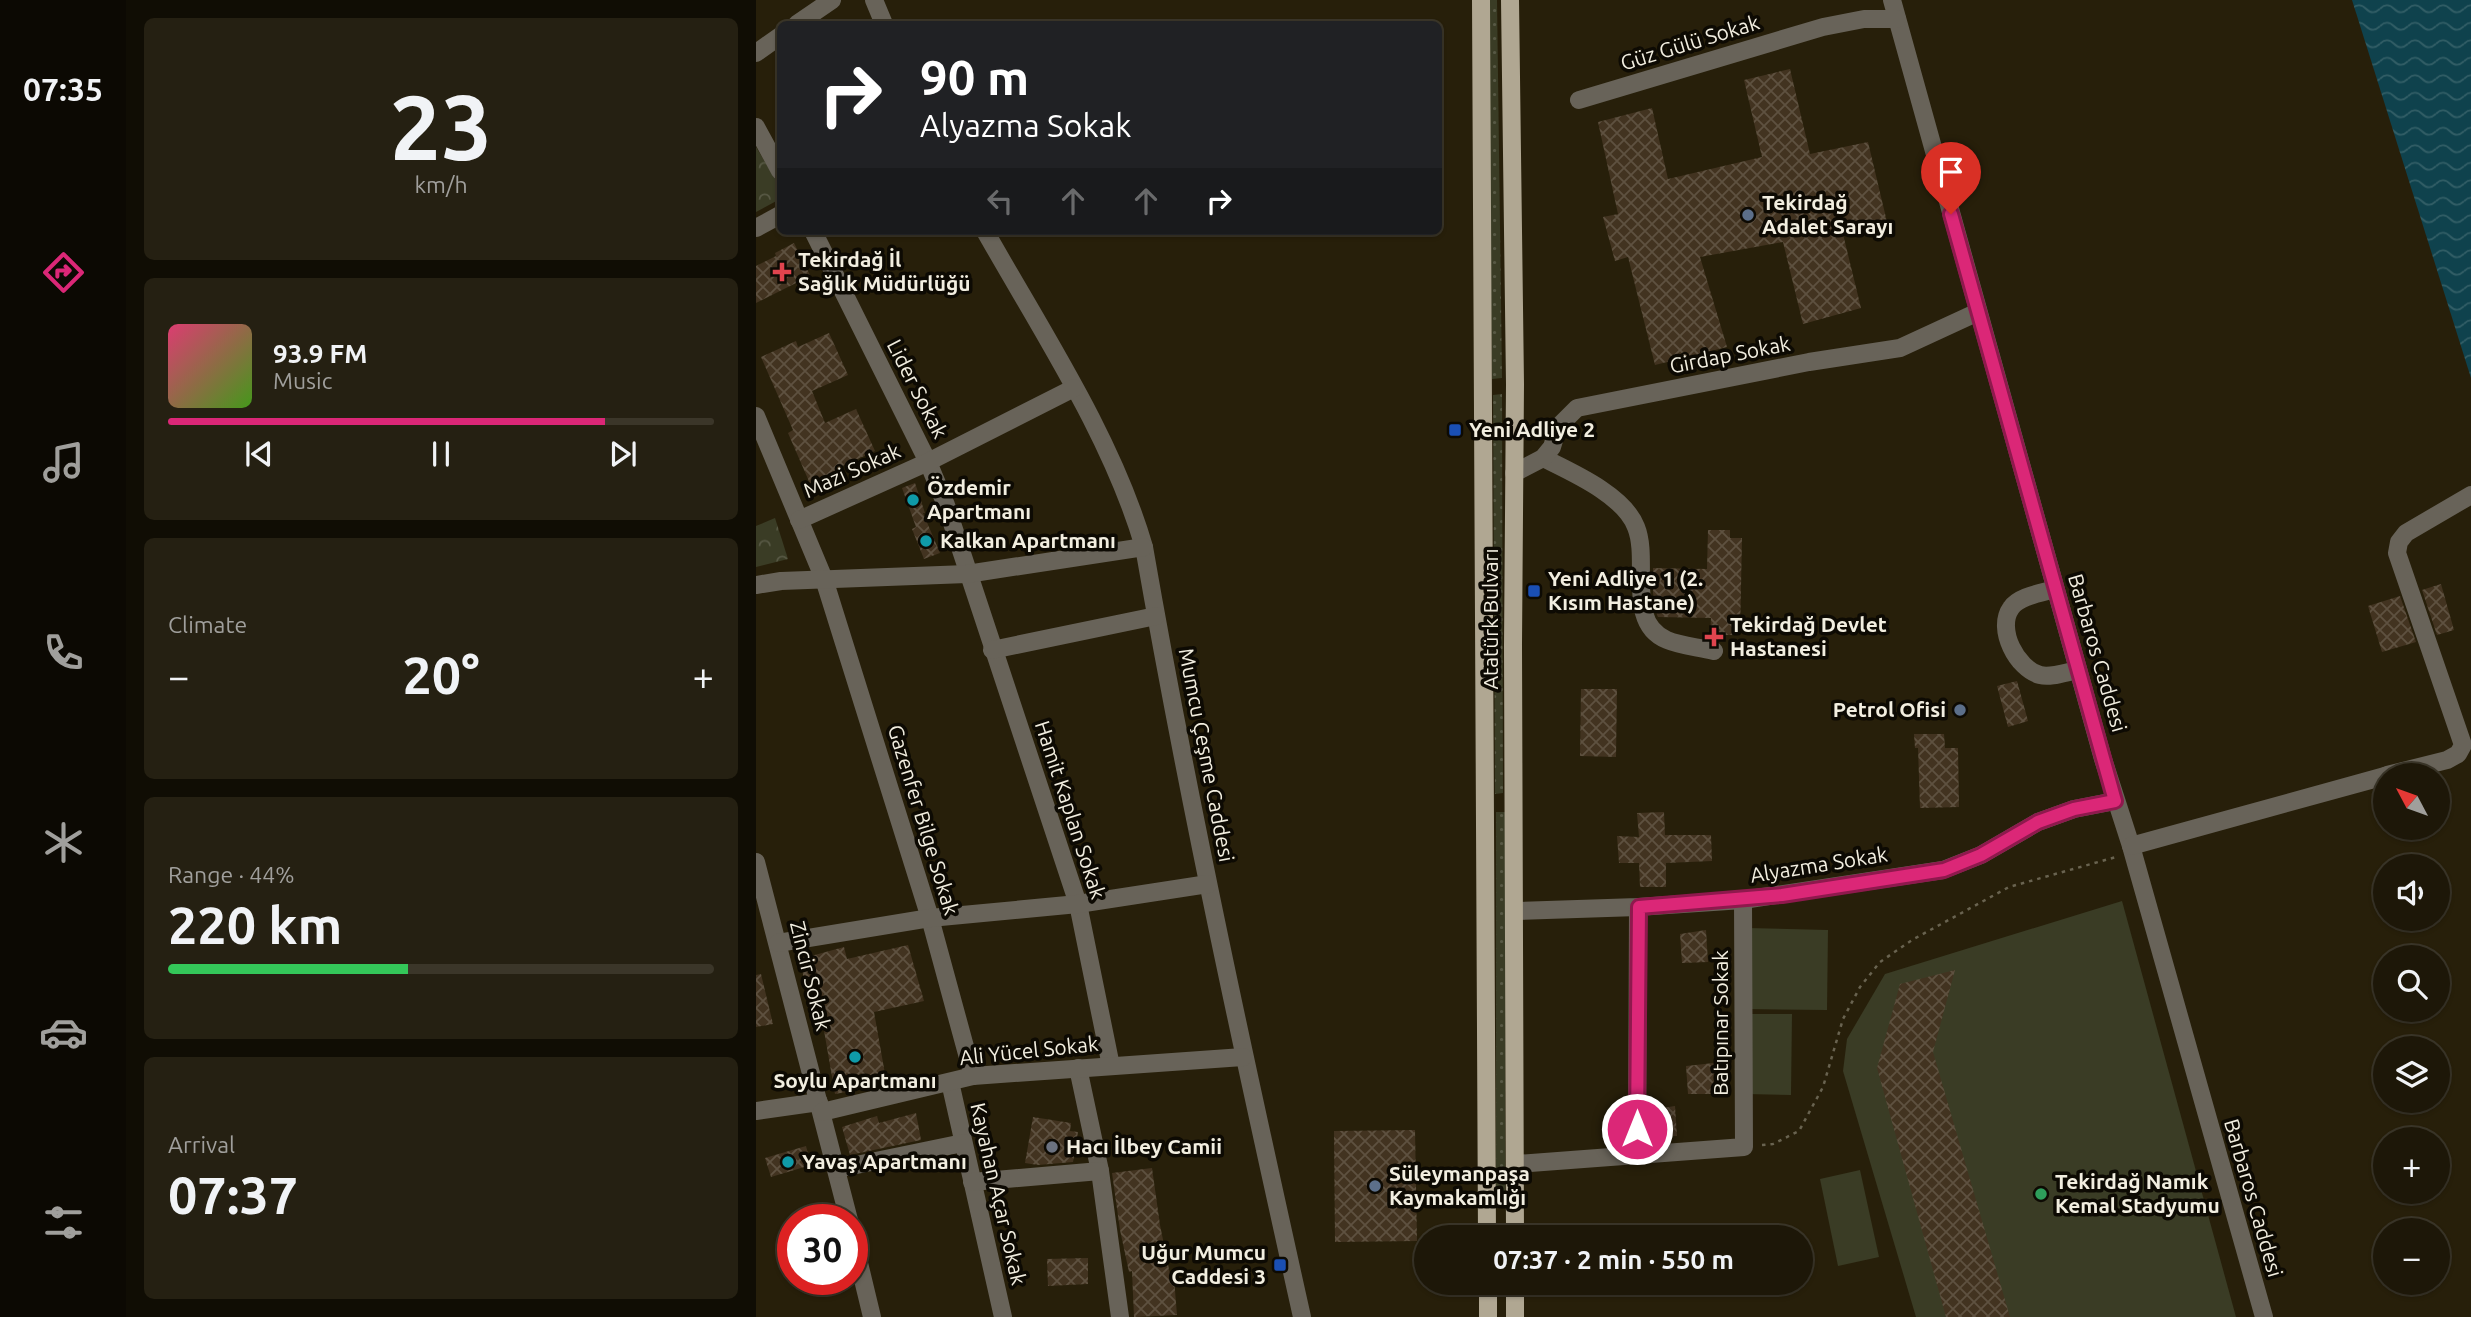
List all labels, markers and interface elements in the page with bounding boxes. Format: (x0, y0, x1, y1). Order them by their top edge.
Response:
street label: Güz Gülü Sokak (1617, 9, 1762, 75)
icon: right (805, 49, 896, 140)
text: 90 m (920, 49, 1029, 104)
text: 07:35 (23, 71, 103, 107)
text: 23 (390, 75, 492, 177)
text: Alyazma Sokak (920, 107, 1131, 143)
pin (1921, 142, 1981, 214)
icon: arrive (1932, 153, 1970, 191)
text: km/h (414, 172, 468, 197)
icon: left (981, 182, 1019, 220)
icon: ahead (1054, 182, 1092, 220)
icon: ahead (1127, 182, 1165, 220)
icon: right (1200, 182, 1238, 220)
place label: Tekirdağ Adalet Sarayı (1762, 190, 1893, 238)
marker: Tekirdağ Adalet Sarayı (1740, 207, 1756, 223)
place label: Tekirdağ İl Sağlık Müdürlüğü (798, 247, 971, 295)
icon: directions (39, 248, 88, 297)
marker: Tekirdağ İl Sağlık Müdürlüğü (772, 262, 792, 282)
street label: Girdap Sokak (1667, 330, 1793, 377)
street label: Lider Sokak (883, 335, 953, 442)
text: 93.9 FM (273, 339, 367, 368)
text: Music (273, 368, 332, 393)
place label: Yeni Adliye 2 (1469, 417, 1595, 441)
marker: Yeni Adliye 2 (1447, 422, 1463, 438)
icon: previous (240, 435, 278, 473)
icon: pause (422, 435, 460, 473)
icon: next (604, 435, 642, 473)
icon: music (39, 438, 88, 487)
street label: Mazi Sokak (799, 438, 904, 502)
place label: Özdemir Apartmanı (927, 475, 1031, 523)
marker: Özdemir Apartmanı (905, 492, 921, 508)
place label: Kalkan Apartmanı (940, 528, 1116, 552)
marker: Kalkan Apartmanı (918, 533, 934, 549)
street label: Atatürk Bulvarı (1478, 548, 1502, 690)
place label: Yeni Adliye 1 (2. Kısım Hastane) (1548, 566, 1703, 614)
street label: Barbaros Caddesi (2064, 571, 2132, 735)
marker: Yeni Adliye 1 (2. Kısım Hastane) (1526, 583, 1542, 599)
text: Climate (168, 612, 247, 637)
place label: Tekirdağ Devlet Hastanesi (1730, 612, 1887, 660)
marker: Tekirdağ Devlet Hastanesi (1704, 627, 1724, 647)
icon: phone (39, 628, 88, 677)
text: 20° (402, 646, 480, 704)
street label: Mumcu Çeşme Caddesi (1174, 646, 1239, 864)
text: − (168, 655, 189, 697)
text: + (693, 655, 714, 697)
place label: Petrol Ofisi (1833, 697, 1946, 721)
marker: Petrol Ofisi (1952, 702, 1968, 718)
street label: Hamit Kaplan Sokak (1031, 718, 1111, 902)
street label: Gazenfer Bilge Sokak (884, 722, 964, 918)
north arrow (2373, 763, 2450, 840)
map controls (2373, 763, 2450, 1295)
icon: climate (39, 818, 88, 867)
street label: Alyazma Sokak (1748, 841, 1890, 887)
button: sound (2373, 854, 2450, 931)
text: Range · 44% (168, 862, 295, 887)
text: 220 km (168, 896, 342, 954)
street label: Zincir Sokak (786, 918, 836, 1033)
button: search (2373, 945, 2450, 1022)
street label: Batıpınar Sokak (1708, 950, 1732, 1096)
icon: car (39, 1008, 88, 1057)
street label: Ali Yücel Sokak (958, 1031, 1100, 1069)
button: layers (2373, 1036, 2450, 1113)
marker: Soylu Apartmanı (847, 1049, 863, 1065)
place label: Soylu Apartmanı (773, 1068, 937, 1092)
position arrow (1600, 1092, 1674, 1166)
street label: Kayahan Açar Sokak (966, 1100, 1032, 1288)
street label: Barbaros Caddesi (2220, 1116, 2288, 1280)
button: + (2373, 1127, 2450, 1204)
text: Arrival (168, 1132, 235, 1157)
place label: Hacı İlbey Camii (1066, 1134, 1222, 1158)
marker: Hacı İlbey Camii (1044, 1139, 1060, 1155)
place label: Yavaş Apartmanı (802, 1149, 967, 1173)
marker: Yavaş Apartmanı (780, 1154, 796, 1170)
place label: Süleymanpaşa Kaymakamlığı (1389, 1161, 1530, 1209)
text: 07:37 (168, 1166, 298, 1224)
place label: Tekirdağ Namık Kemal Stadyumu (2055, 1169, 2220, 1217)
marker: Süleymanpaşa Kaymakamlığı (1367, 1178, 1383, 1194)
marker: Tekirdağ Namık Kemal Stadyumu (2033, 1186, 2049, 1202)
icon: filters (39, 1198, 88, 1247)
speed limit sign: 30 (777, 1204, 868, 1295)
button: − (2373, 1218, 2450, 1295)
place label: Uğur Mumcu Caddesi 3 (1141, 1240, 1266, 1288)
text: 07:37 · 2 min · 550 m (1493, 1245, 1734, 1274)
marker: Uğur Mumcu Caddesi 3 (1272, 1257, 1288, 1273)

